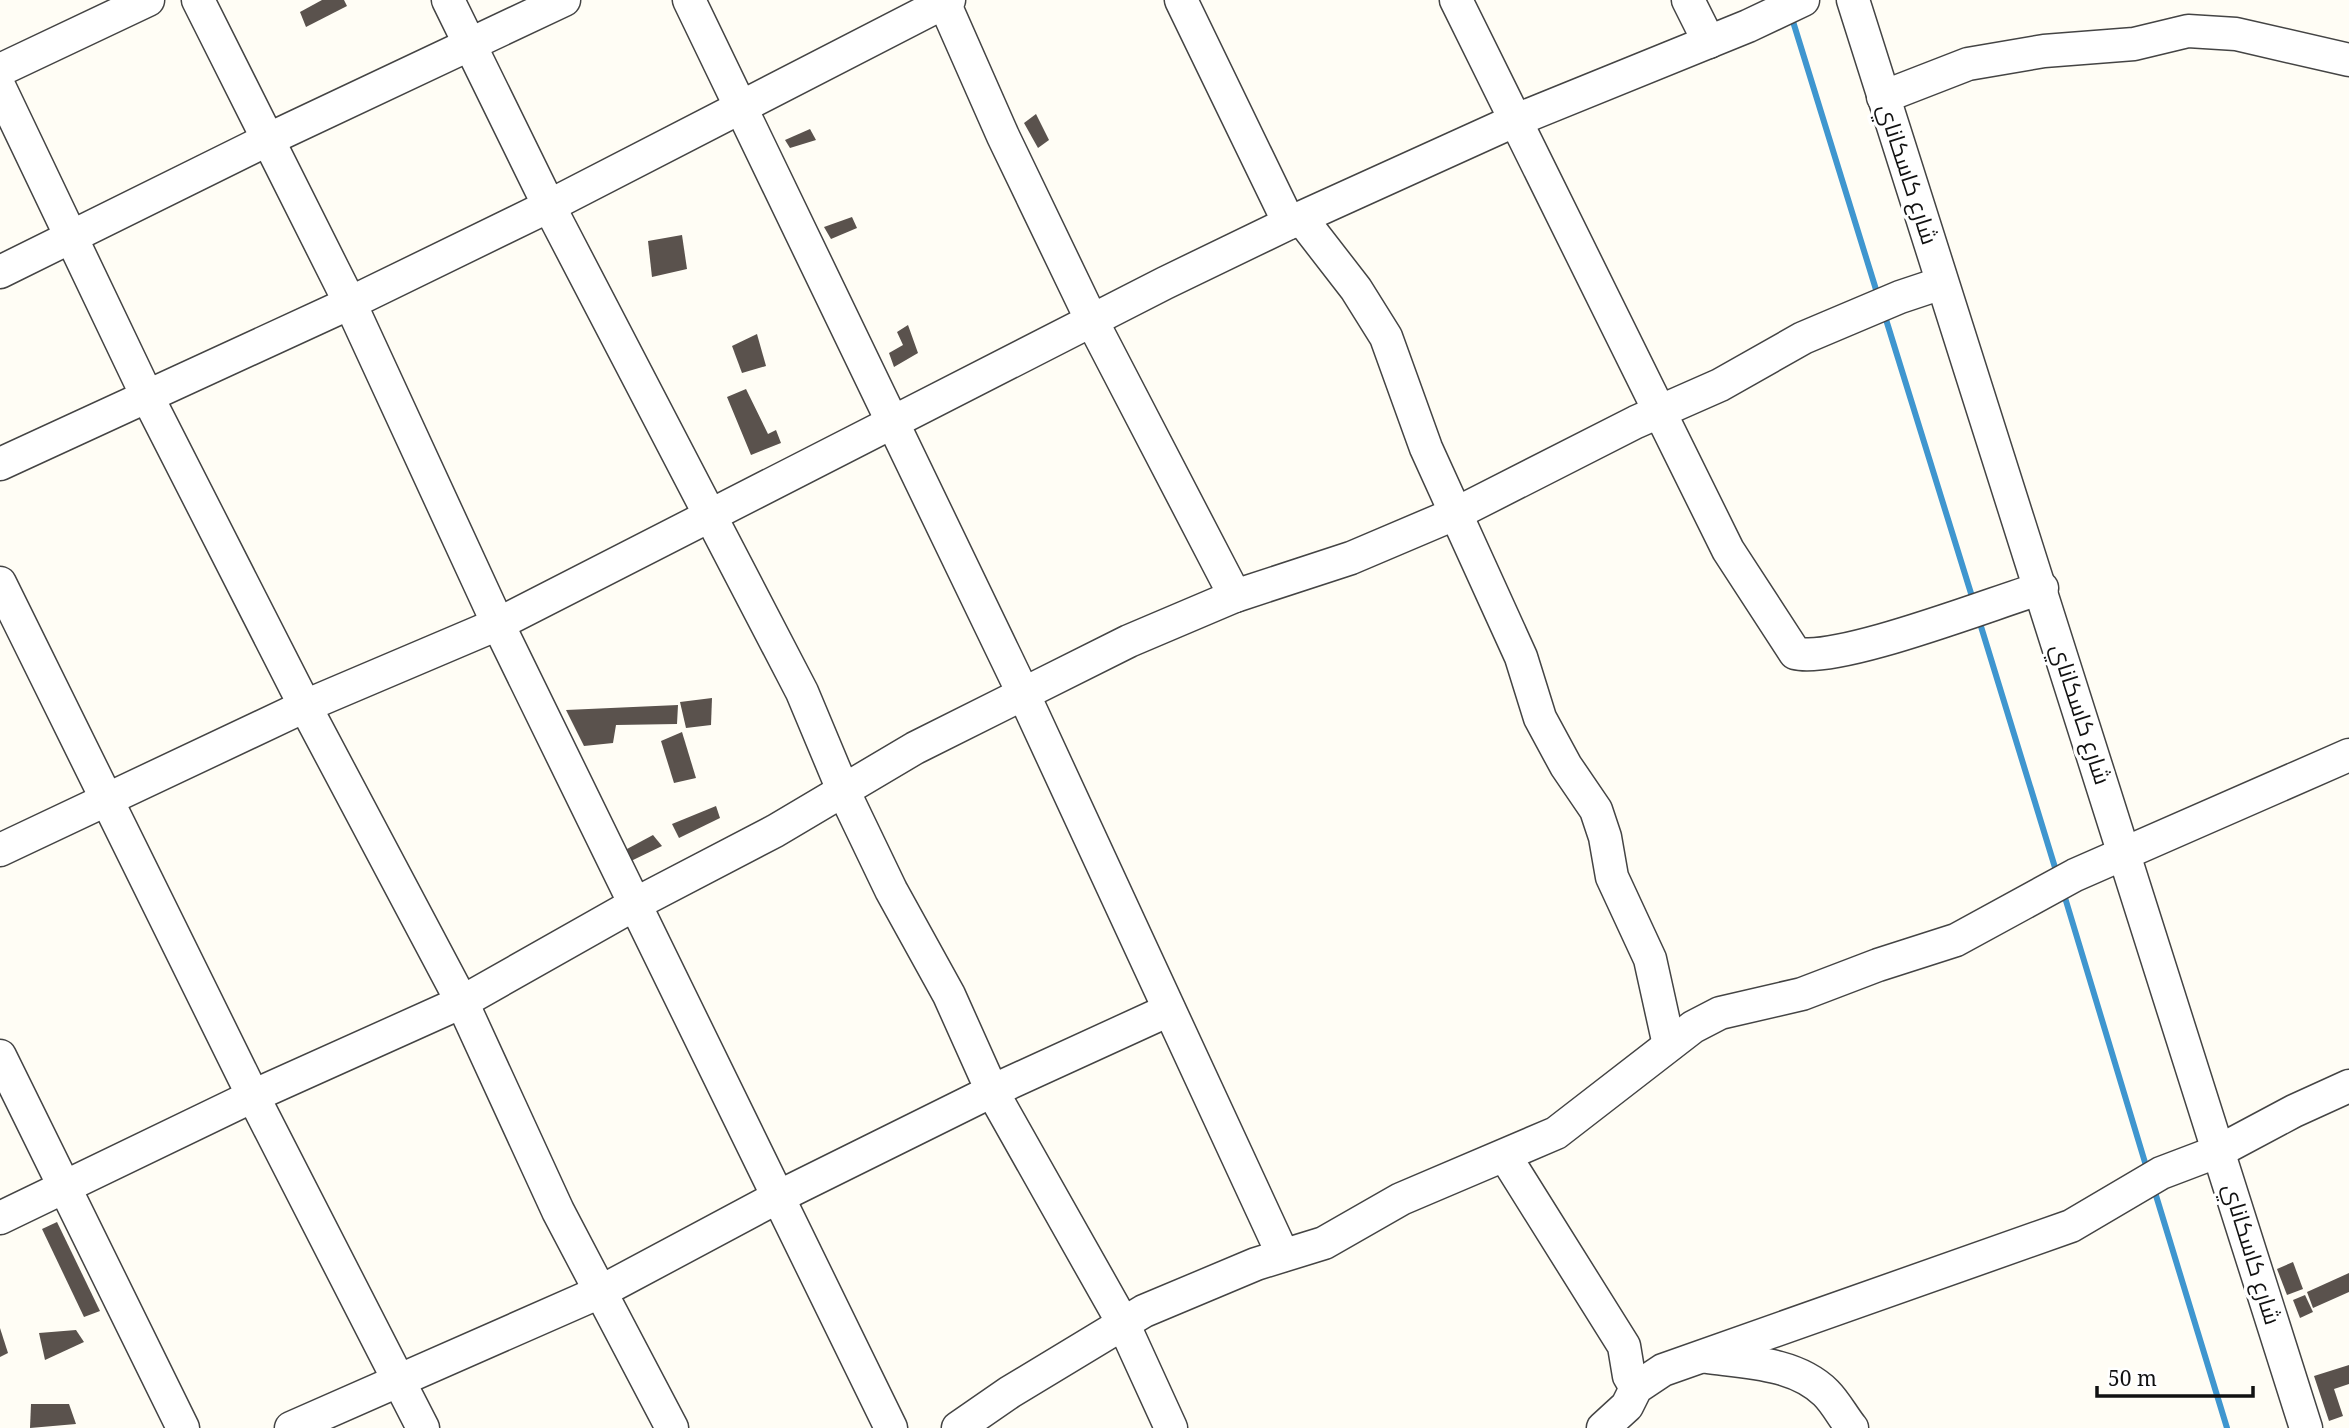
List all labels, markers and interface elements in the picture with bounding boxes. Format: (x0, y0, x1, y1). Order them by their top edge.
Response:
street label: شارع كاسكاناي (1868, 99, 1947, 249)
street label: شارع كاسكاناي (2041, 639, 2120, 789)
street label: شارع كاسكاناي (2213, 1179, 2290, 1329)
scale bar (2097, 1354, 2253, 1398)
text: 50 m (2108, 1364, 2157, 1392)

